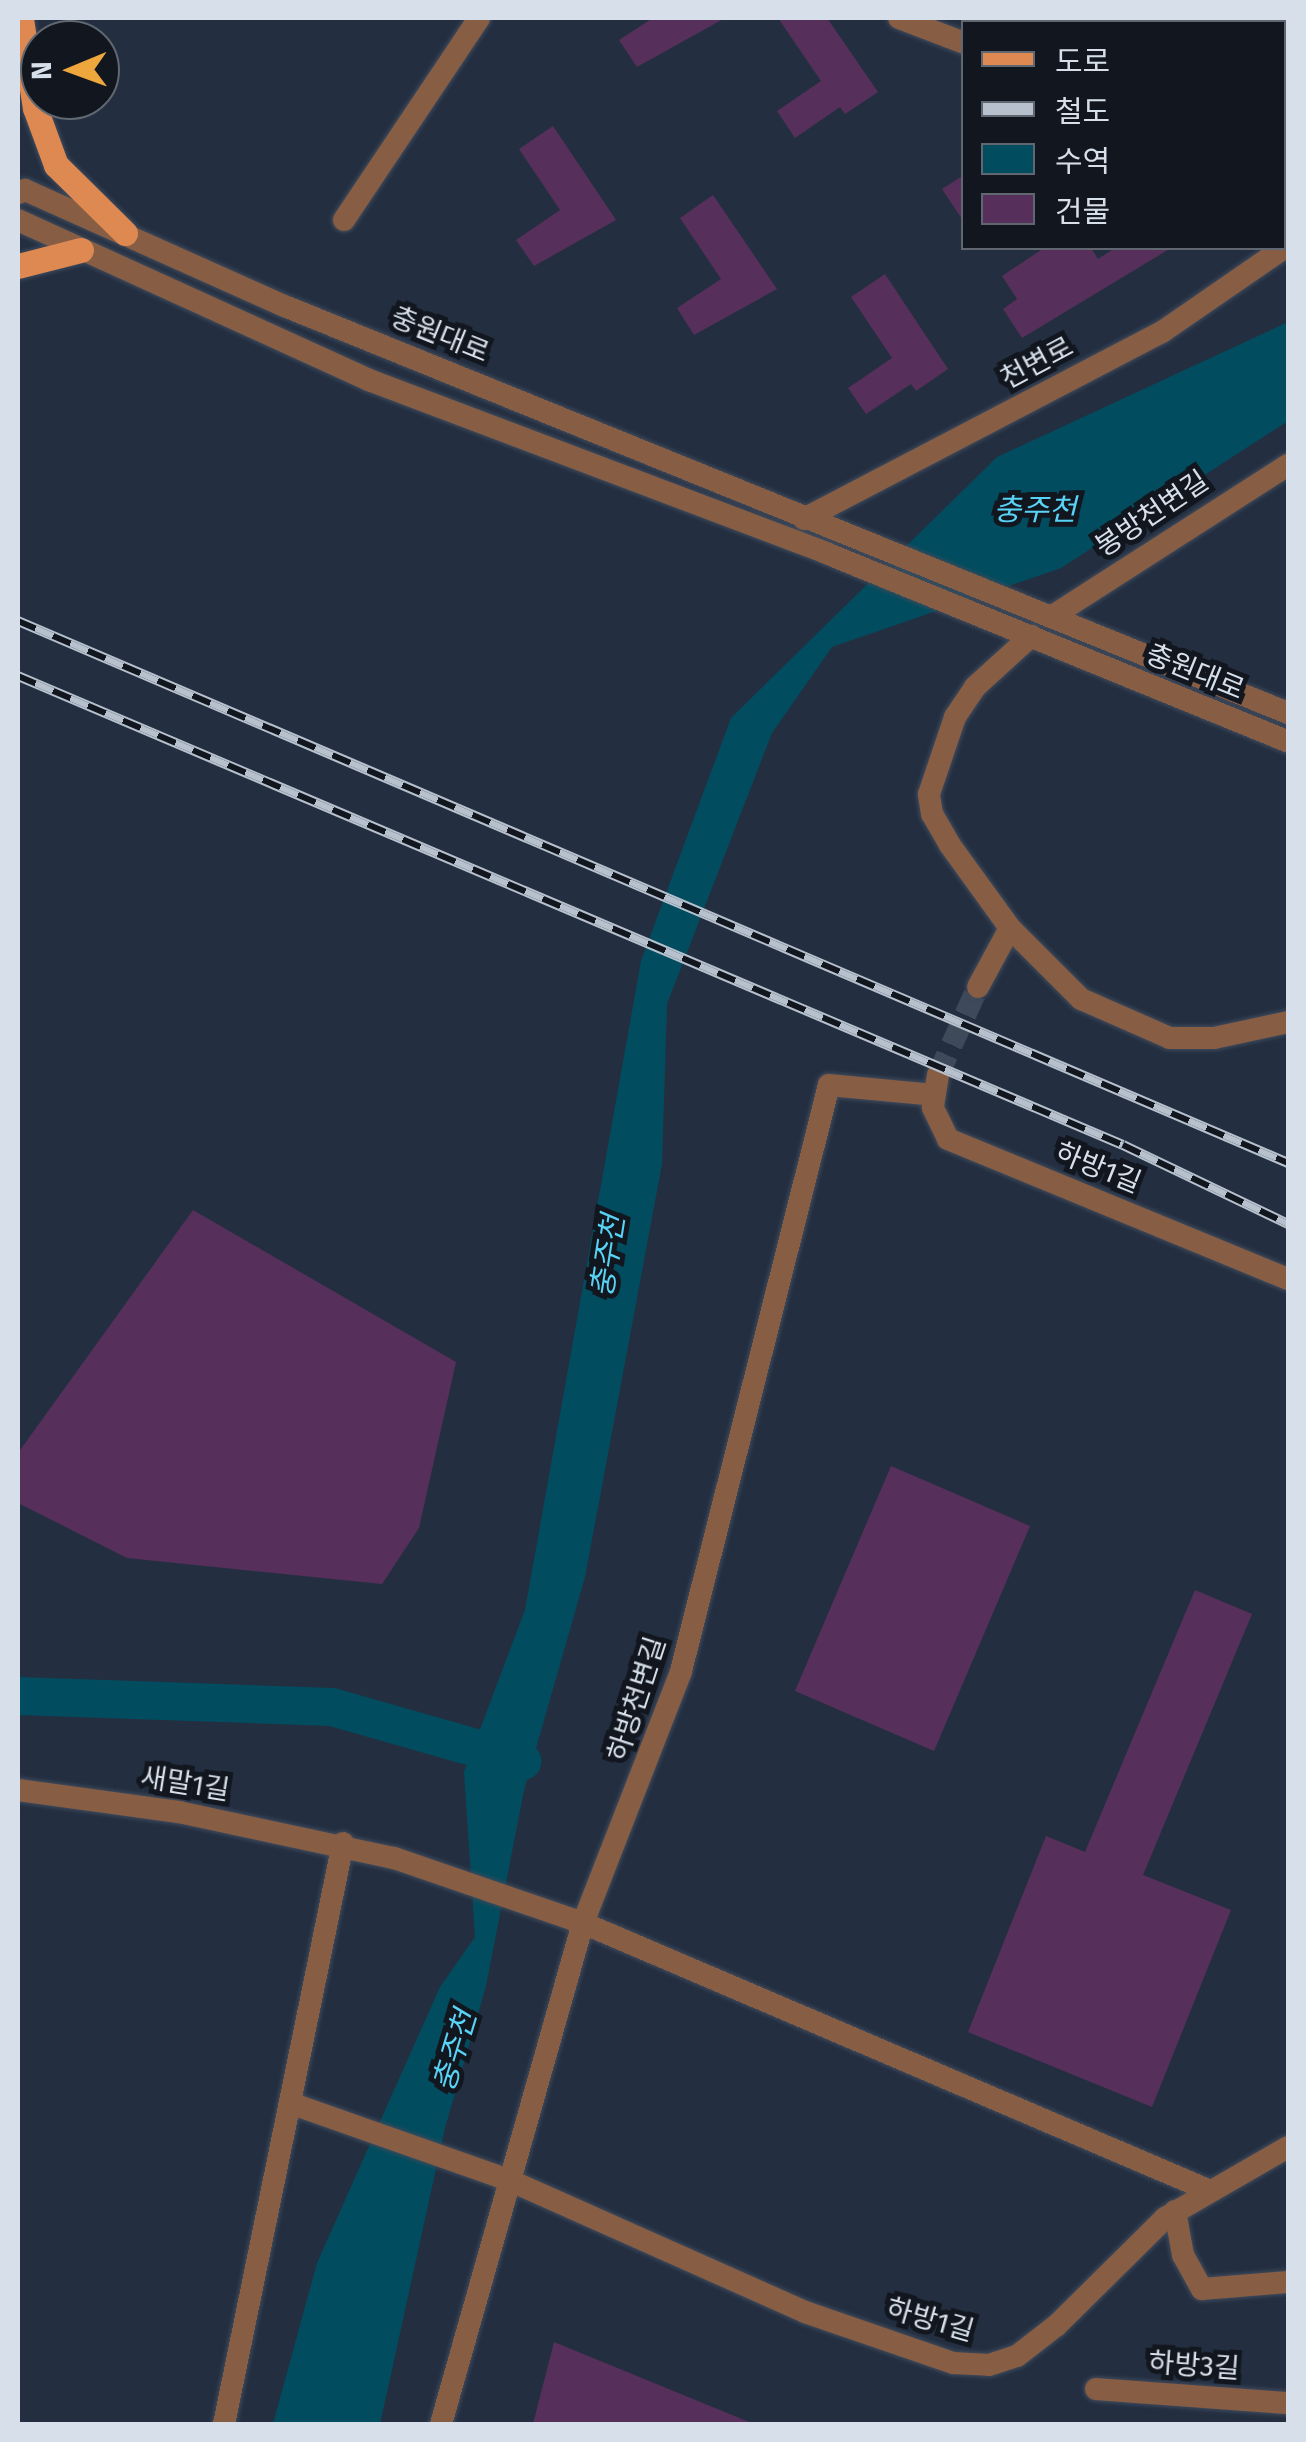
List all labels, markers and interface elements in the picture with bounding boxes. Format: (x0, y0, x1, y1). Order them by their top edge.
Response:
north arrow (20, 20, 120, 120)
legend (961, 20, 1286, 250)
text: 도로 (1055, 44, 1110, 80)
text: N (25, 61, 58, 80)
text: 철도 (1055, 94, 1110, 130)
text: 수역 (1055, 144, 1110, 180)
text: 건물 (1055, 194, 1110, 230)
street label: 충원대로 (386, 300, 494, 370)
street label: 천변로 (995, 330, 1079, 396)
street label: 봉방천변길 (1089, 464, 1215, 564)
water label: 충주천 (994, 492, 1076, 528)
street label: 충원대로 (1141, 637, 1249, 707)
street label: 하방1길 (1050, 1136, 1146, 1200)
water label: 충주천 (584, 1212, 632, 1300)
street label: 하방천변길 (601, 1633, 673, 1765)
street label: 새말1길 (138, 1760, 232, 1808)
water label: 충주천 (426, 2006, 484, 2096)
street label: 하방1길 (882, 2292, 978, 2348)
street label: 하방3길 (1147, 2346, 1241, 2386)

